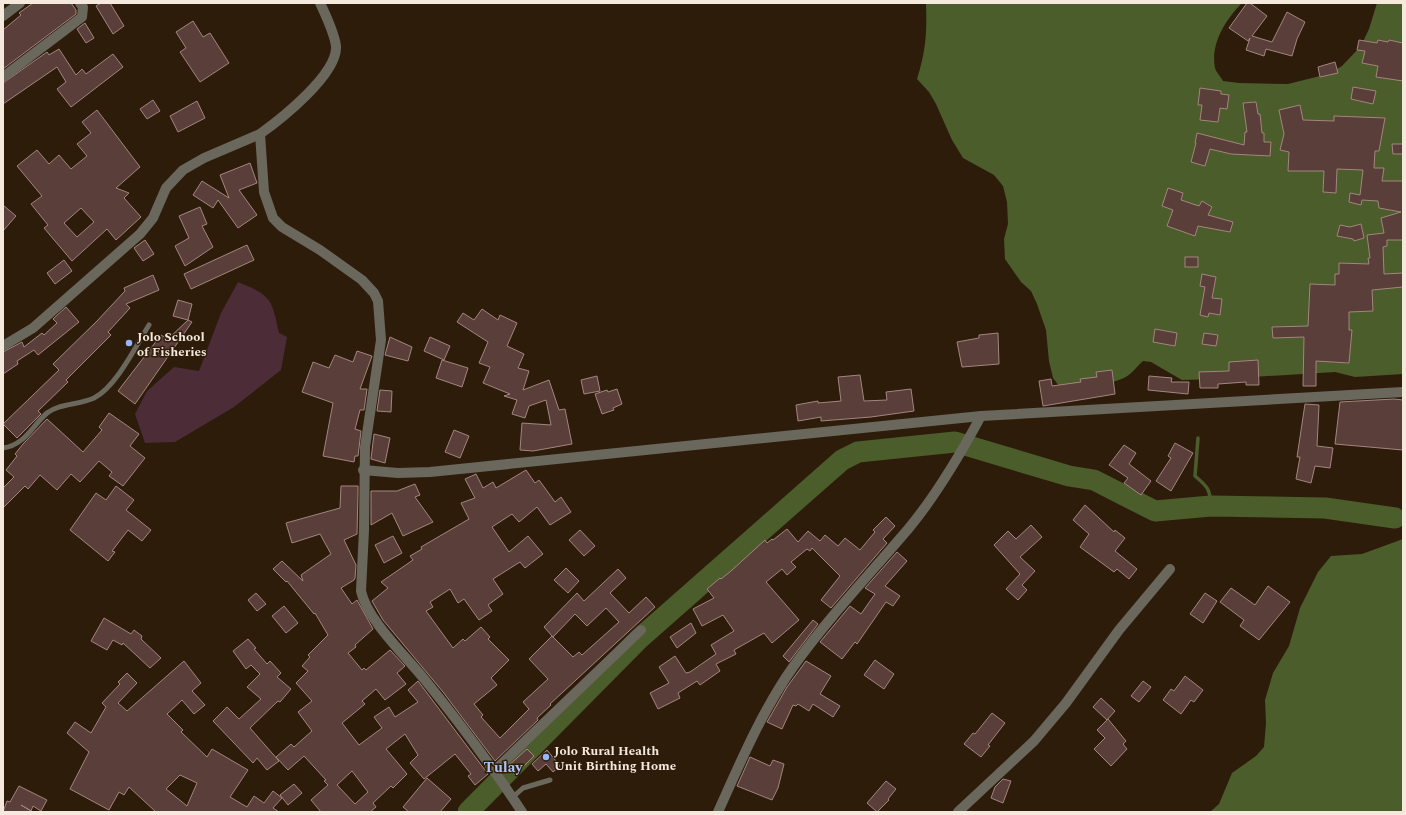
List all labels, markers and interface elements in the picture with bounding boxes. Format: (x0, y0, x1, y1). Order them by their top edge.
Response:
place label: Jolo School of Fisheries (137, 327, 207, 362)
marker: Jolo School of Fisheries (124, 338, 134, 348)
place label: Jolo Rural Health Unit Birthing Home (554, 741, 676, 776)
marker: Jolo Rural Health Unit Birthing Home (541, 752, 551, 762)
district label: Tulay (483, 756, 523, 779)

